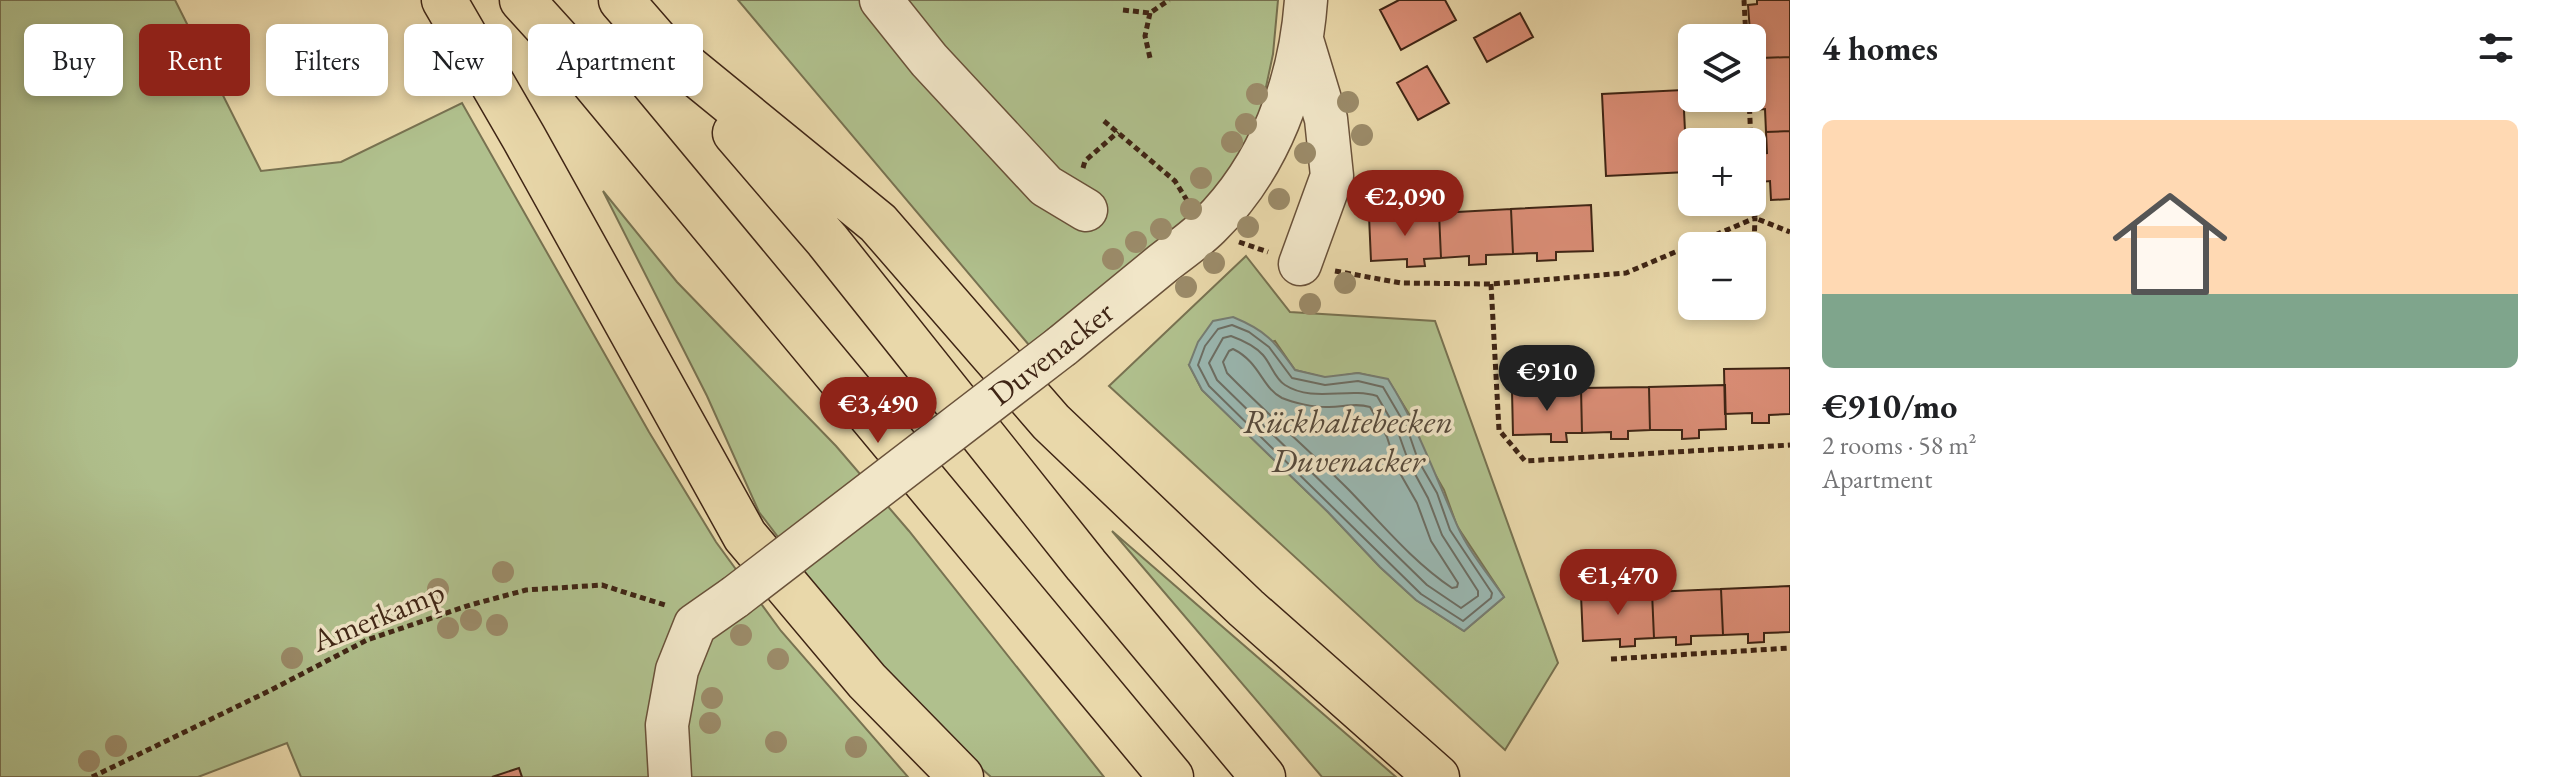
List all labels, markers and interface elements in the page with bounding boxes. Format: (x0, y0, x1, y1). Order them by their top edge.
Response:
chip: Buy (24, 24, 123, 96)
chip: Rent (139, 24, 250, 96)
chip: Filters (266, 24, 388, 96)
chip: New (404, 24, 512, 96)
chip: Apartment (528, 24, 703, 96)
map controls (1678, 24, 1766, 320)
button: layers (1678, 24, 1766, 112)
text: 4 homes (1822, 26, 1938, 70)
icon: filters (2474, 26, 2518, 70)
button: + (1678, 128, 1766, 216)
pin: €2,090 (1340, 170, 1470, 238)
icon: home (2098, 172, 2242, 316)
text: €2,090 (1365, 179, 1445, 213)
button: − (1678, 232, 1766, 320)
street label: Duvenacker (980, 291, 1122, 415)
pin: €910 (1500, 345, 1594, 413)
text: €910 (1517, 354, 1577, 388)
pin: €3,490 (813, 377, 943, 445)
text: €910/mo (1822, 384, 1957, 428)
text: €3,490 (838, 386, 918, 420)
water label: Rückhaltebecken Duvenacker (1243, 399, 1453, 482)
text: 2 rooms · 58 m² (1822, 428, 1977, 462)
text: Apartment (1822, 462, 1932, 496)
pin: €1,470 (1553, 549, 1683, 617)
text: €1,470 (1578, 558, 1658, 592)
street label: Amerkamp (305, 570, 451, 662)

